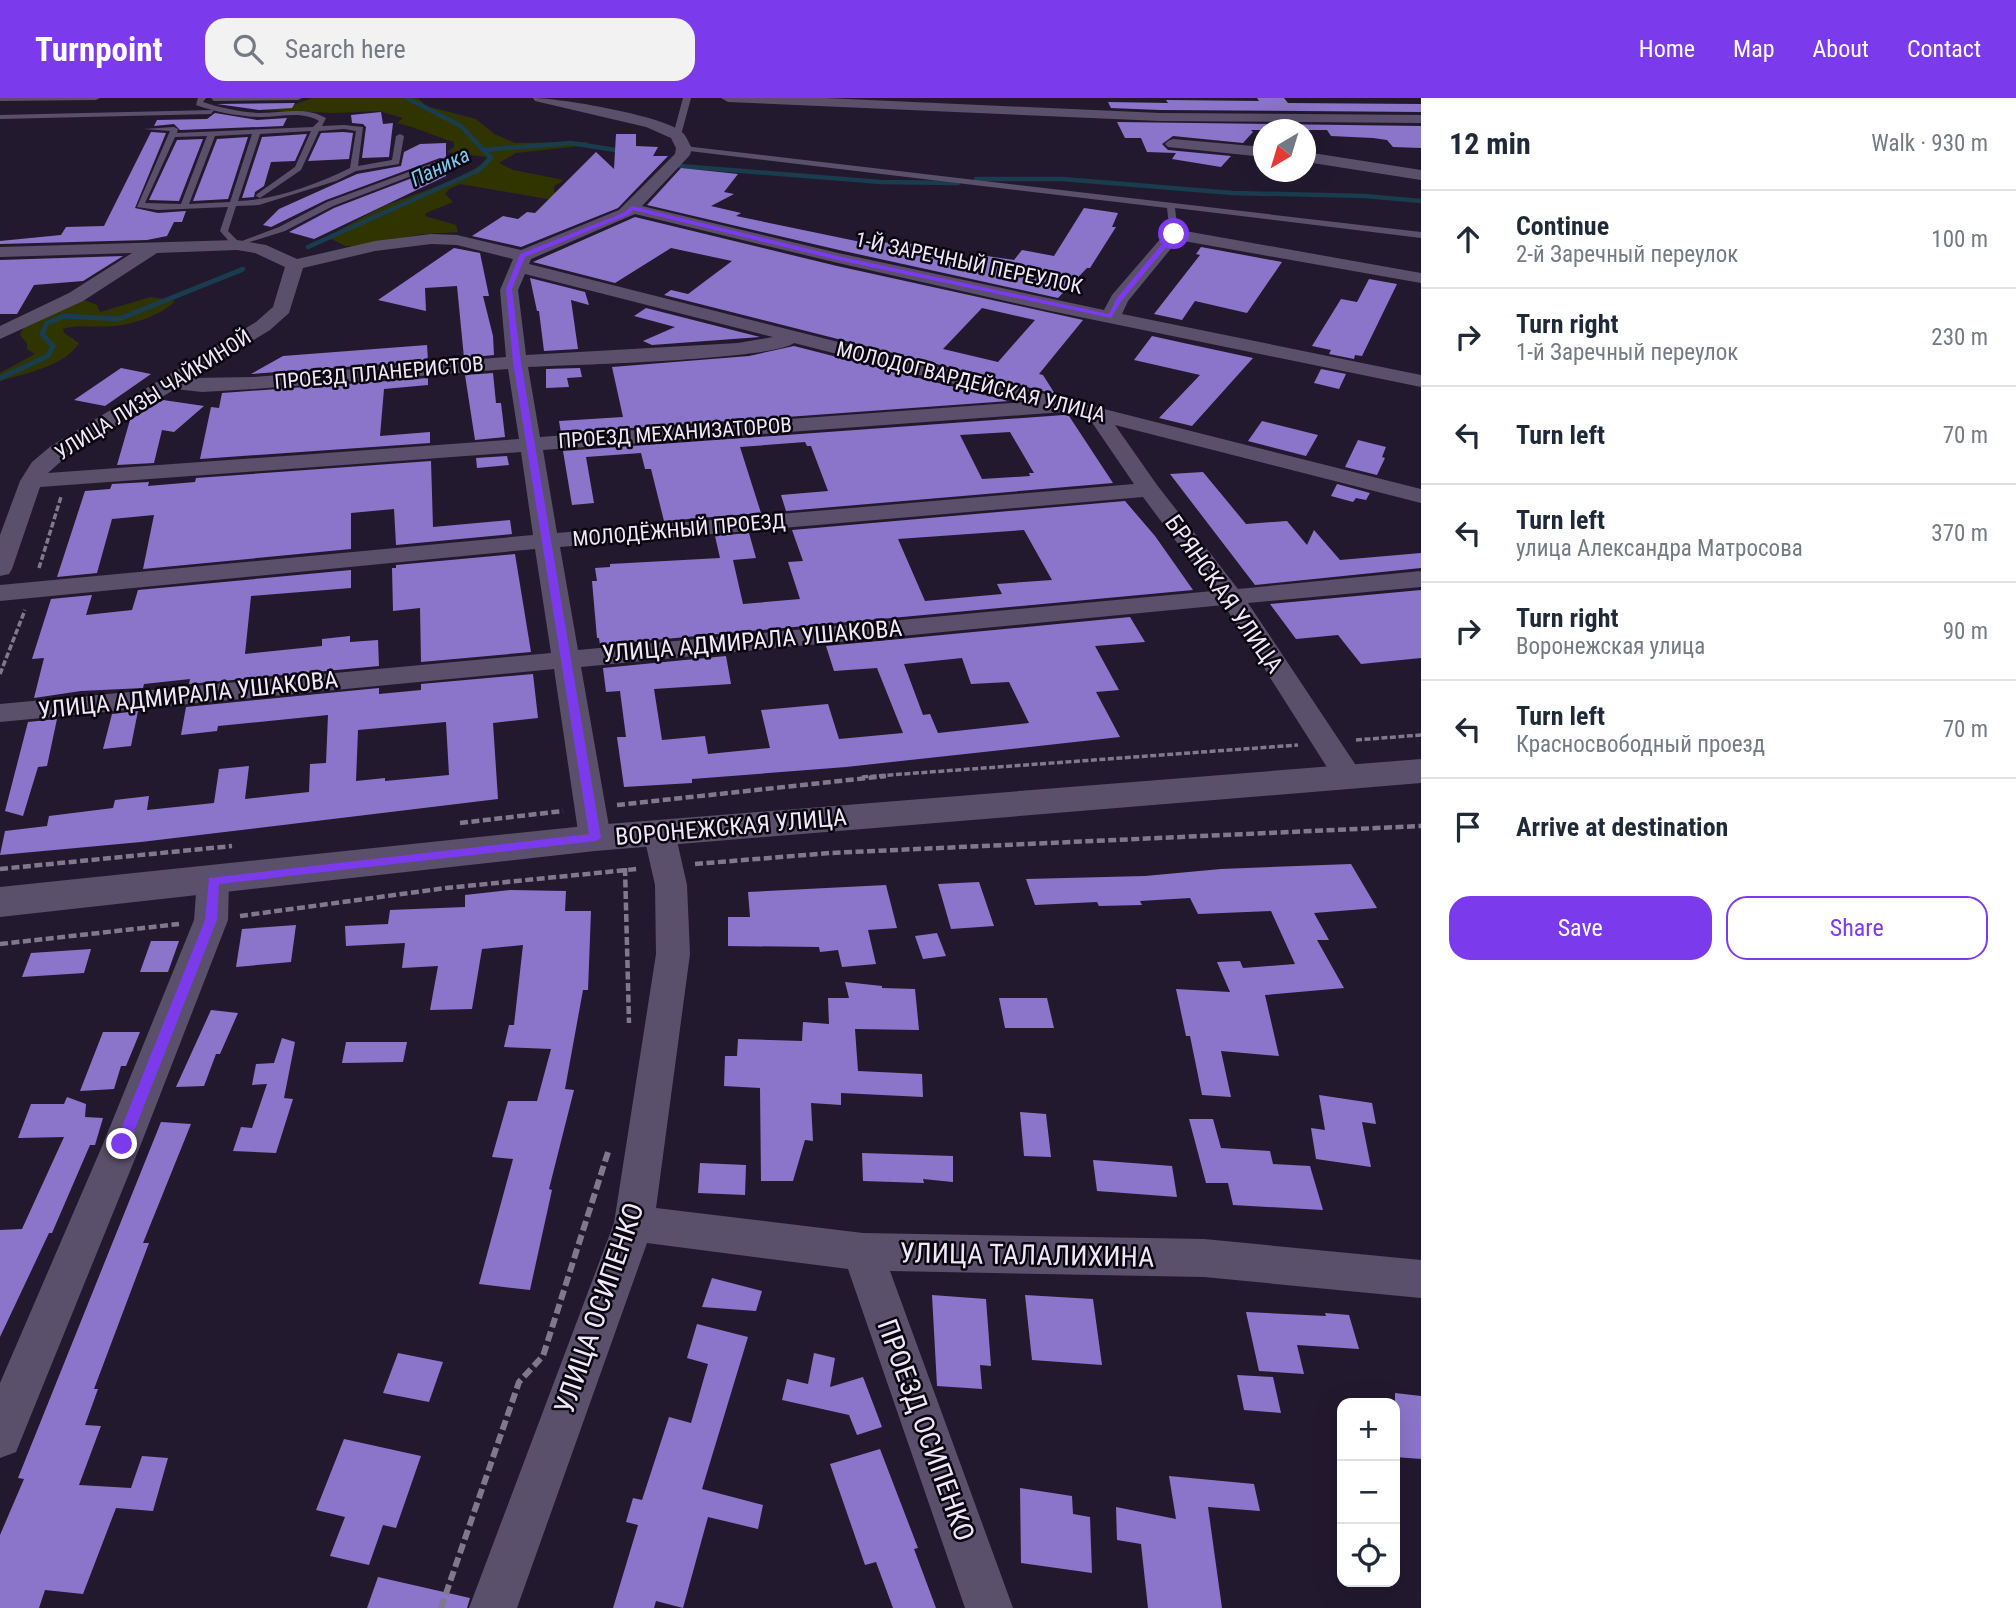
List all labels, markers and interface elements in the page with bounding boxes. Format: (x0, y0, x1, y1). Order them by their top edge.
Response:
search box (205, 18, 695, 81)
text: Turnpoint (35, 30, 163, 69)
icon: search (229, 30, 267, 68)
text: Search here (285, 34, 406, 64)
text: Home (1639, 35, 1695, 63)
text: Map (1733, 35, 1775, 63)
text: About (1813, 35, 1869, 63)
text: Contact (1907, 35, 1981, 63)
north arrow (1253, 119, 1316, 182)
text: 12 min (1449, 126, 1531, 161)
text: Walk · 930 m (1871, 130, 1988, 157)
water label: Паника (407, 142, 473, 192)
text: Continue (1516, 211, 1609, 241)
route start (1158, 218, 1189, 249)
icon: ahead (1449, 220, 1487, 258)
text: 100 m (1931, 226, 1988, 253)
street label: 1-Й ЗАРЕЧНЫЙ ПЕРЕУЛОК (853, 227, 1085, 299)
text: 2-й Заречный переулок (1516, 241, 1738, 268)
text: Turn right (1516, 309, 1618, 339)
icon: right (1449, 318, 1487, 356)
text: 230 m (1931, 324, 1988, 351)
street label: УЛИЦА ЛИЗЫ ЧАЙКИНОЙ (51, 325, 255, 465)
street label: МОЛОДОГВАРДЕЙСКАЯ УЛИЦА (834, 337, 1108, 427)
text: 1-й Заречный переулок (1516, 339, 1738, 366)
street label: ПРОЕЗД ПЛАНЕРИСТОВ (273, 352, 485, 394)
street label: ПРОЕЗД МЕХАНИЗАТОРОВ (557, 413, 793, 453)
icon: left (1449, 416, 1487, 454)
text: Turn left (1516, 420, 1605, 450)
text: 70 m (1943, 422, 1988, 449)
text: Turn left (1516, 505, 1605, 535)
street label: МОЛОДЁЖНЫЙ ПРОЕЗД (572, 509, 787, 551)
street label: БРЯНСКАЯ УЛИЦА (1159, 510, 1289, 678)
icon: left (1449, 514, 1487, 552)
text: 370 m (1931, 520, 1988, 547)
text: улица Александра Матросова (1516, 535, 1803, 562)
text: Turn right (1516, 603, 1618, 633)
icon: right (1449, 612, 1487, 650)
street label: УЛИЦА АДМИРАЛА УШАКОВА (601, 614, 903, 668)
text: 90 m (1943, 618, 1988, 645)
text: Воронежская улица (1516, 633, 1705, 660)
street label: УЛИЦА АДМИРАЛА УШАКОВА (37, 665, 339, 725)
text: Turn left (1516, 701, 1605, 731)
icon: left (1449, 710, 1487, 748)
text: 70 m (1943, 716, 1988, 743)
text: Красносвободный проезд (1516, 731, 1765, 758)
street label: ВОРОНЕЖСКАЯ УЛИЦА (614, 803, 848, 851)
icon: arrive (1449, 808, 1487, 846)
text: Arrive at destination (1516, 812, 1728, 842)
button: Save (1449, 896, 1712, 960)
button: Share (1726, 896, 1988, 960)
route end (106, 1128, 137, 1159)
street label: УЛИЦА ОСИПЕНКО (547, 1198, 651, 1418)
street label: УЛИЦА ТАЛАЛИХИНА (899, 1236, 1155, 1274)
street label: ПРОЕЗД ОСИПЕНКО (871, 1314, 981, 1546)
map controls (1337, 1398, 1400, 1587)
button: + (1337, 1398, 1400, 1461)
button: − (1337, 1461, 1400, 1524)
button: locate (1337, 1524, 1400, 1587)

